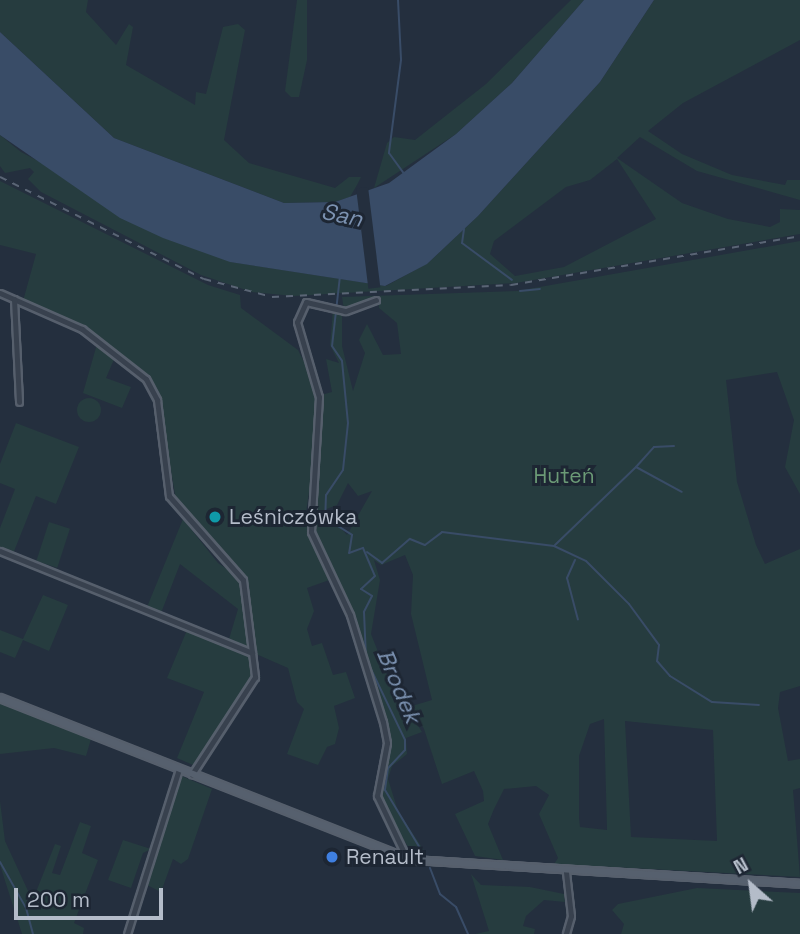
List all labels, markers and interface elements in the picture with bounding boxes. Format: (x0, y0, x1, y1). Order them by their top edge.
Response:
water label: San (319, 197, 365, 233)
park label: Huteń (533, 463, 595, 489)
place label: Leśniczówka (229, 504, 357, 530)
marker: Leśniczówka (207, 509, 223, 525)
water label: Brodek (371, 644, 427, 728)
place label: Renault (346, 844, 424, 870)
marker: Renault (324, 849, 340, 865)
north arrow (716, 850, 786, 920)
text: N (729, 852, 752, 880)
scale bar (18, 874, 166, 918)
text: 200 m (27, 886, 90, 913)

